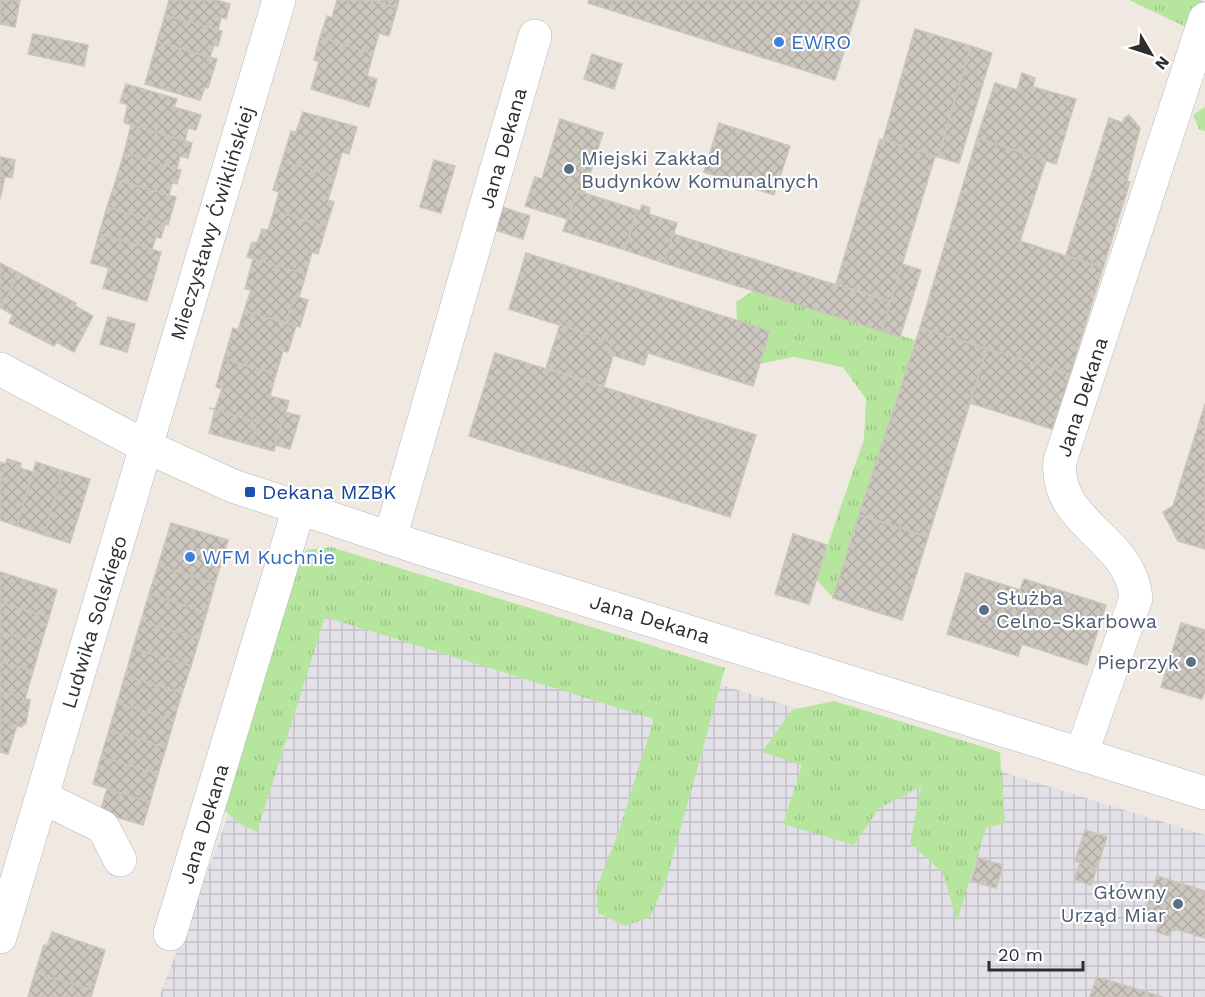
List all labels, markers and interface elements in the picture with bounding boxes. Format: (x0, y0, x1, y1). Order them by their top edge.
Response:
north arrow (1121, 24, 1181, 84)
place label: EWRO (791, 30, 851, 54)
marker: EWRO (772, 35, 786, 49)
text: N (1151, 53, 1173, 74)
street label: Jana Dekana (474, 85, 532, 211)
street label: Mieczysławy Ćwiklińskiej (165, 103, 259, 343)
place label: Miejski Zakład Budynków Komunalnych (581, 146, 819, 193)
marker: Miejski Zakład Budynków Komunalnych (562, 162, 576, 176)
street label: Jana Dekana (1051, 334, 1113, 460)
place label: Dekana MZBK (262, 480, 396, 504)
marker: Dekana MZBK (243, 485, 257, 499)
street label: Ludwika Solskiego (56, 533, 132, 711)
place label: WFM Kuchnie (202, 545, 335, 569)
marker: WFM Kuchnie (183, 550, 197, 564)
place label: Służba Celno-Skarbowa (996, 586, 1157, 633)
street label: Jana Dekana (587, 589, 713, 649)
marker: Służba Celno-Skarbowa (977, 603, 991, 617)
place label: Pieprzyk (1097, 650, 1179, 674)
marker: Pieprzyk (1184, 655, 1198, 669)
street label: Jana Dekana (174, 761, 234, 887)
place label: Główny Urząd Miar (1061, 880, 1167, 927)
marker: Główny Urząd Miar (1171, 897, 1185, 911)
scale bar (989, 934, 1084, 972)
text: 20 m (998, 944, 1043, 965)

